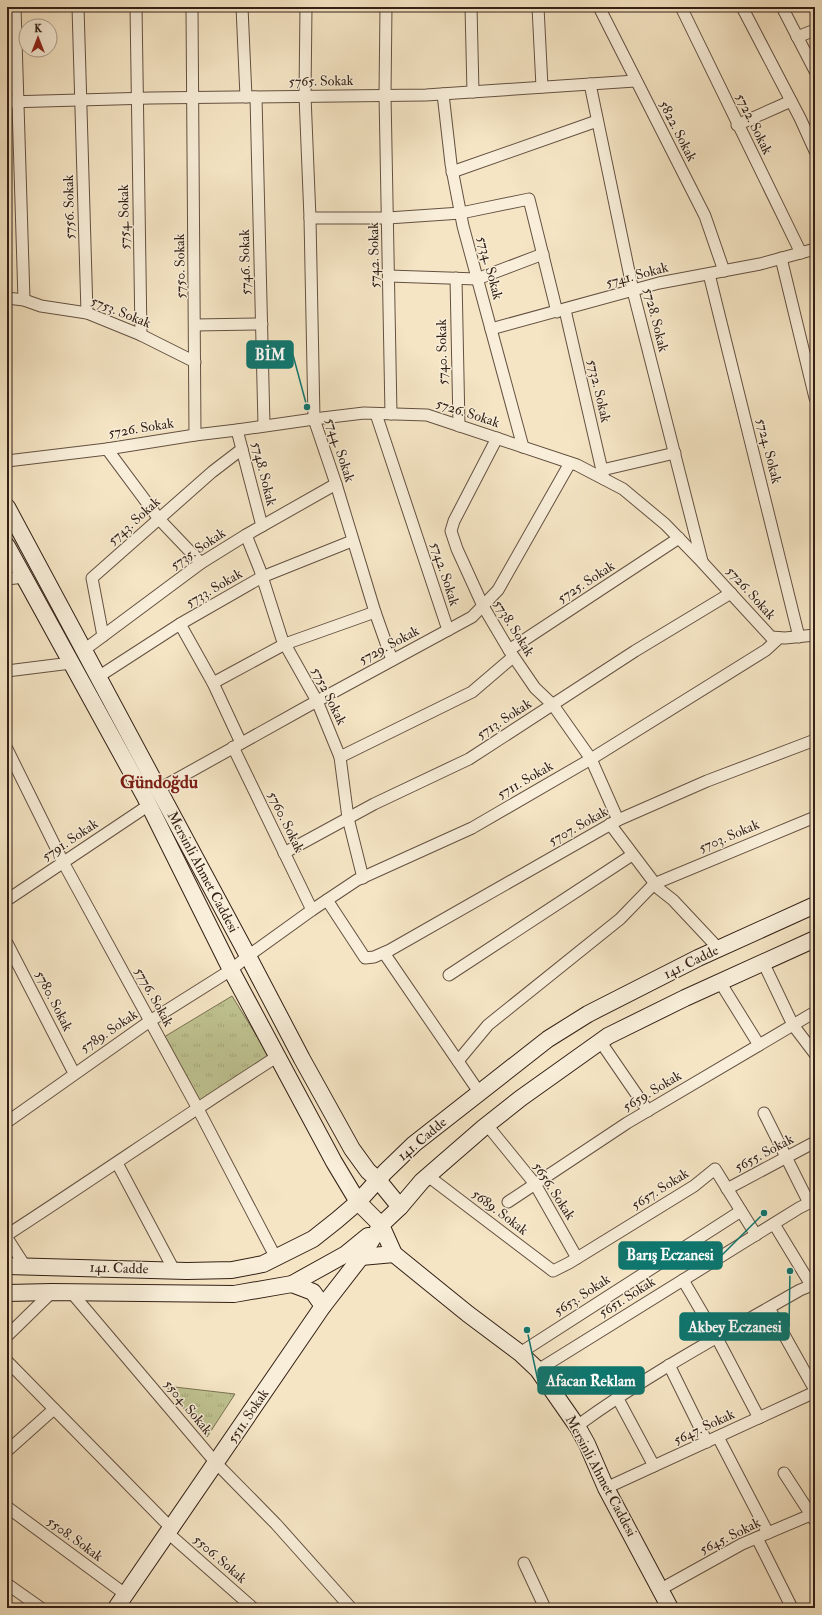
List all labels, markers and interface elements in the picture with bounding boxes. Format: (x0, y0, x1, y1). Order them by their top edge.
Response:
north arrow (18, 18, 58, 58)
text: K (34, 22, 43, 35)
street label: 5765. Sokak (288, 72, 354, 90)
street label: 5722. Sokak (732, 91, 776, 158)
street label: 5822. Sokak (655, 98, 701, 165)
street label: 5756. Sokak (60, 174, 78, 240)
street label: 5754. Sokak (115, 184, 133, 250)
street label: 5742. Sokak (365, 222, 383, 288)
street label: 5746. Sokak (236, 229, 254, 295)
street label: 5750. Sokak (171, 233, 189, 299)
street label: 5734. Sokak (473, 234, 507, 302)
street label: 5741. Sokak (604, 258, 670, 291)
street label: 5728. Sokak (640, 286, 672, 354)
street label: 5753. Sokak (88, 292, 154, 332)
street label: 5740. Sokak (433, 319, 451, 385)
callout: BİM (247, 341, 293, 368)
text: BİM (255, 344, 286, 365)
street label: 5732. Sokak (583, 358, 615, 424)
street label: 5726. Sokak (434, 395, 502, 431)
street label: 5726. Sokak (107, 414, 175, 442)
street label: 5744. Sokak (322, 416, 358, 485)
street label: 5724. Sokak (753, 417, 785, 486)
street label: 5748. Sokak (248, 440, 280, 508)
street label: 5743. Sokak (104, 493, 164, 549)
street label: 5735. Sokak (167, 524, 229, 574)
street label: 5742. Sokak (427, 540, 463, 608)
street label: 5725. Sokak (554, 557, 618, 607)
street label: 5726. Sokak (723, 563, 780, 623)
street label: 5733. Sokak (183, 565, 246, 611)
street label: 5738. Sokak (490, 596, 538, 660)
street label: 5729. Sokak (356, 622, 422, 668)
street label: 5752 Sokak (308, 664, 350, 728)
street label: 5713. Sokak (473, 695, 535, 743)
street label: 5711. Sokak (494, 757, 556, 803)
district label: Gündoğdu (120, 771, 199, 794)
street label: 5760. Sokak (264, 789, 308, 856)
street label: 5707. Sokak (545, 803, 611, 849)
street label: Mersinli Ahmet Caddesi (164, 808, 242, 936)
street label: 5791. Sokak (39, 815, 101, 865)
street label: 5703. Sokak (696, 816, 762, 856)
street label: 141. Cadde (661, 941, 721, 983)
street label: 5776. Sokak (131, 964, 177, 1030)
street label: 5780. Sokak (32, 968, 77, 1034)
street label: 5789. Sokak (77, 1005, 141, 1056)
street label: 5659. Sokak (619, 1067, 685, 1115)
street label: 141. Cadde (394, 1114, 450, 1164)
street label: 5655. Sokak (732, 1130, 797, 1176)
street label: 5656. Sokak (529, 1159, 579, 1223)
street label: 5657. Sokak (628, 1165, 692, 1213)
street label: 5689. Sokak (468, 1185, 532, 1239)
callout: Barış Eczanesi (619, 1242, 722, 1269)
text: Barış Eczanesi (626, 1246, 714, 1265)
street label: 141. Cadde (89, 1258, 149, 1278)
street label: 5653. Sokak (551, 1270, 614, 1320)
street label: 5651. Sokak (596, 1273, 659, 1321)
callout: Akbey Eczanesi (680, 1313, 789, 1340)
text: Akbey Eczanesi (687, 1318, 782, 1338)
callout: Afacan Reklam (538, 1367, 644, 1394)
text: Afacan Reklam (545, 1372, 636, 1391)
street label: 5504. Sokak (160, 1376, 216, 1438)
street label: 5511. Sokak (224, 1386, 272, 1446)
street label: 5647. Sokak (671, 1405, 738, 1449)
street label: Mersinli Ahmet Caddesi (562, 1412, 640, 1540)
street label: 5508. Sokak (44, 1513, 107, 1565)
street label: 5645. Sokak (697, 1514, 764, 1558)
street label: 5506. Sokak (190, 1531, 251, 1587)

